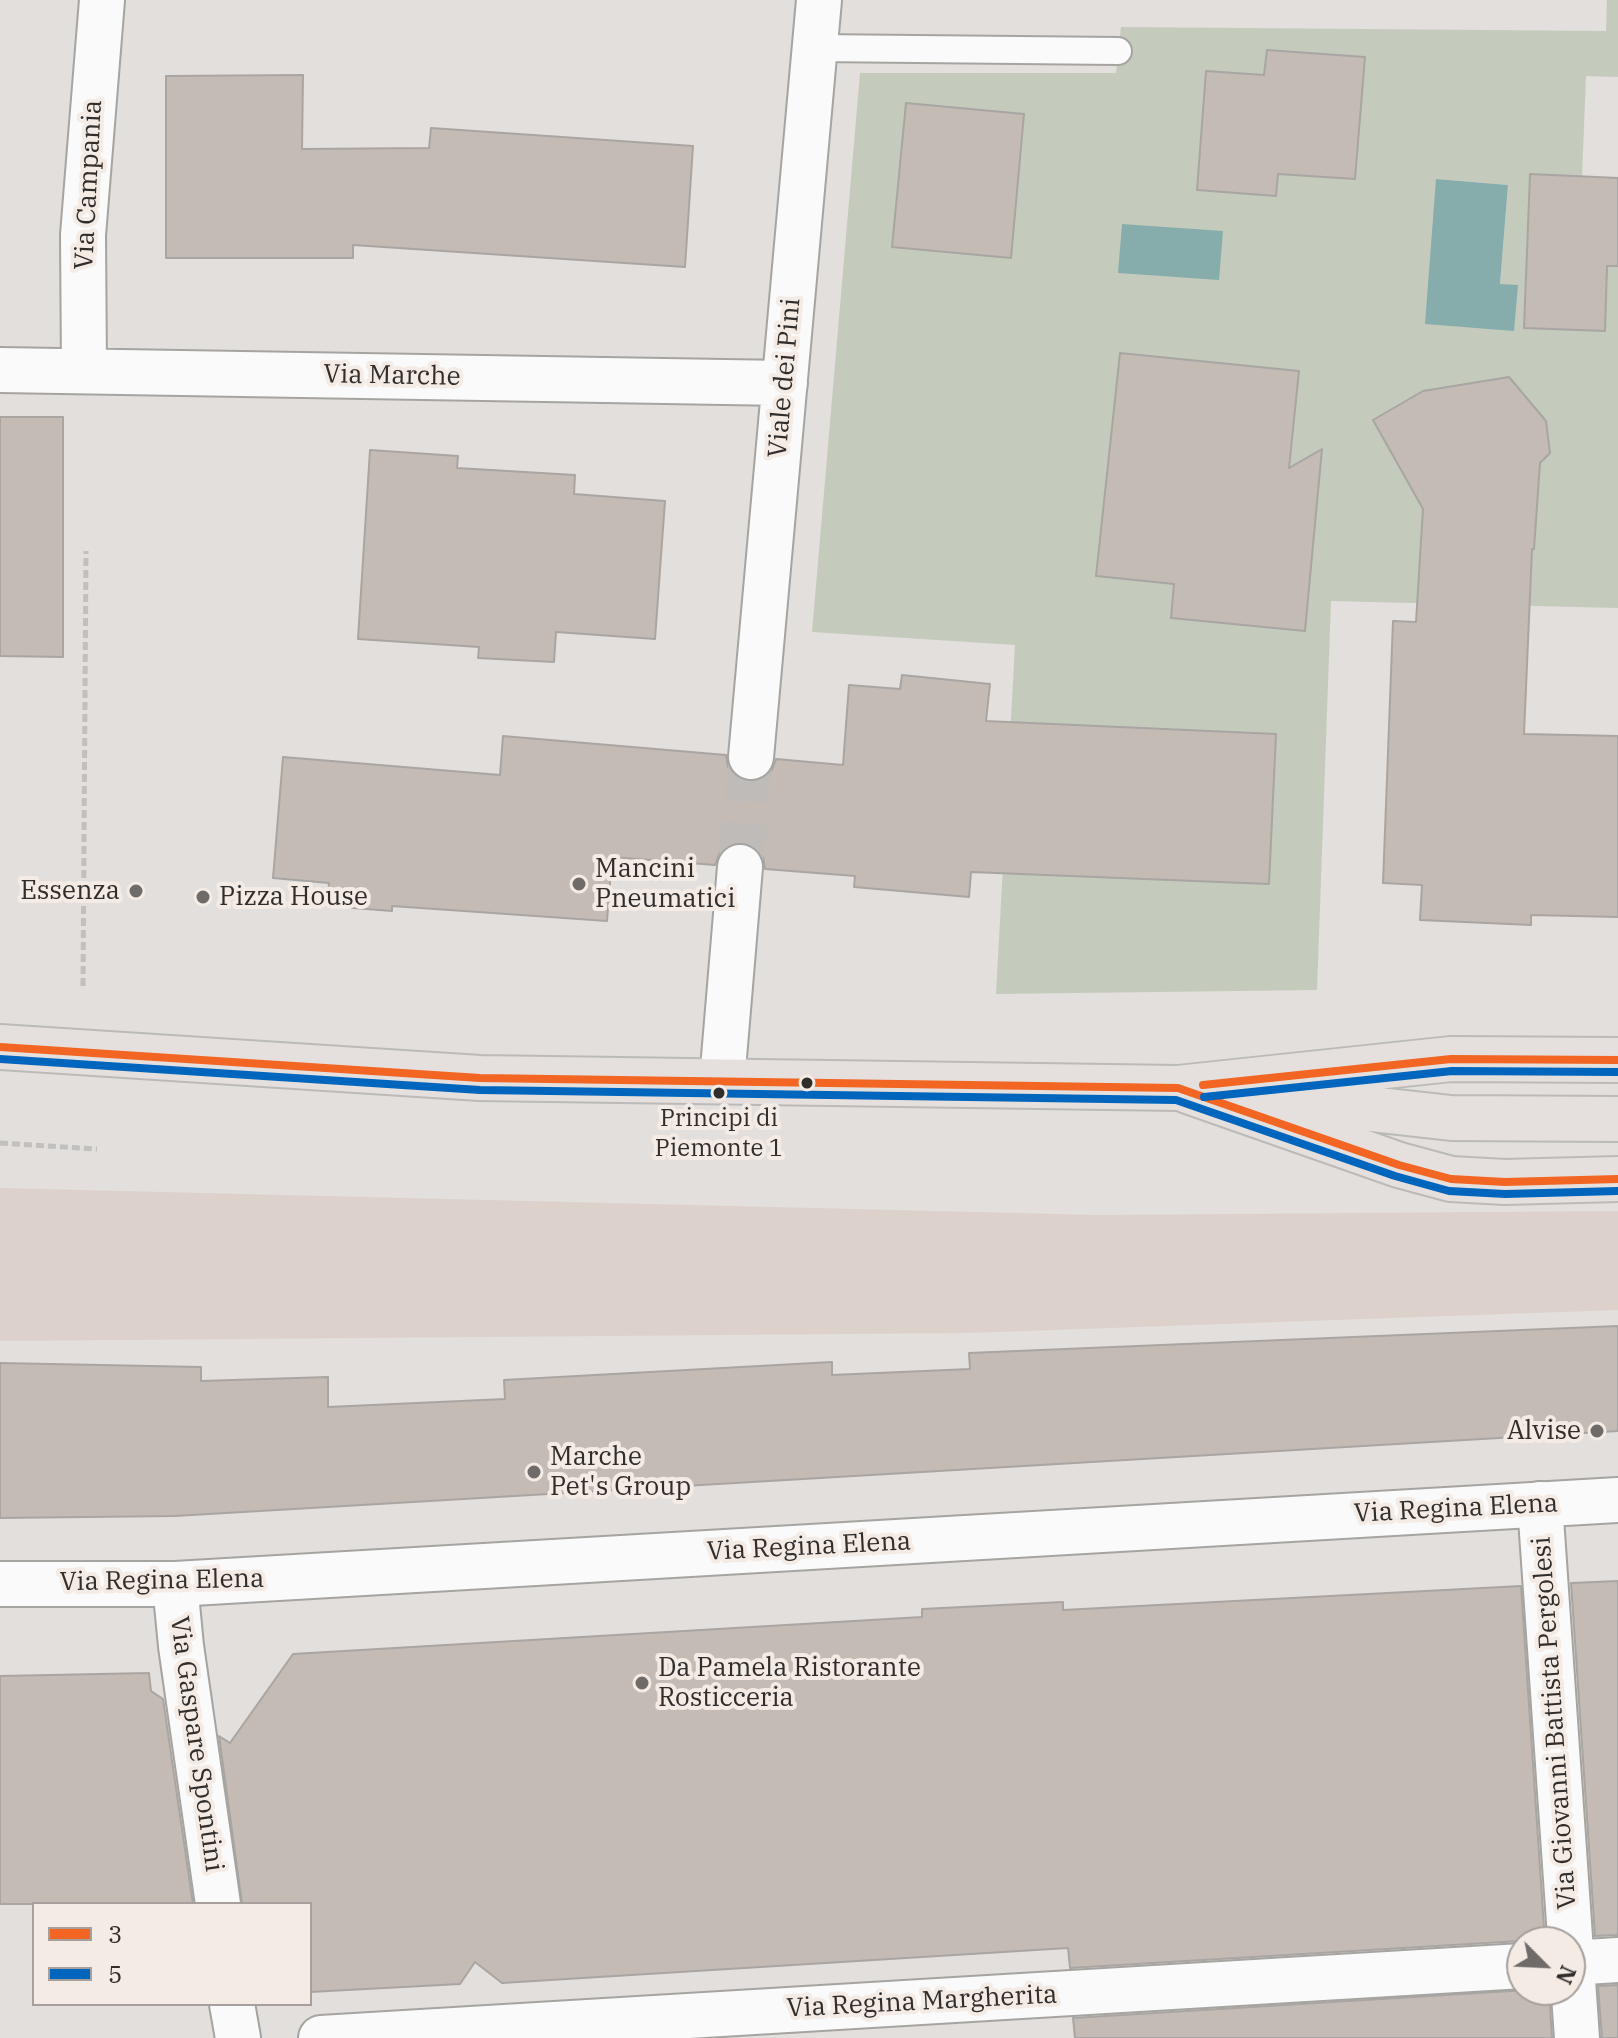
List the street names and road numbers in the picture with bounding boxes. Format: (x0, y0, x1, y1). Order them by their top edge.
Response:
street label: Via Campania (69, 99, 109, 271)
street label: Viale dei Pini (762, 297, 808, 459)
street label: Via Marche (323, 359, 461, 393)
street label: Via Regina Elena (1353, 1488, 1559, 1530)
street label: Via Regina Elena (706, 1526, 912, 1568)
street label: Via Giovanni Battista Pergolesi (1526, 1536, 1584, 1910)
street label: Via Regina Elena (59, 1564, 265, 1598)
street label: Via Gaspare Spontini (163, 1614, 229, 1874)
street label: Via Regina Margherita (786, 1979, 1058, 2025)

